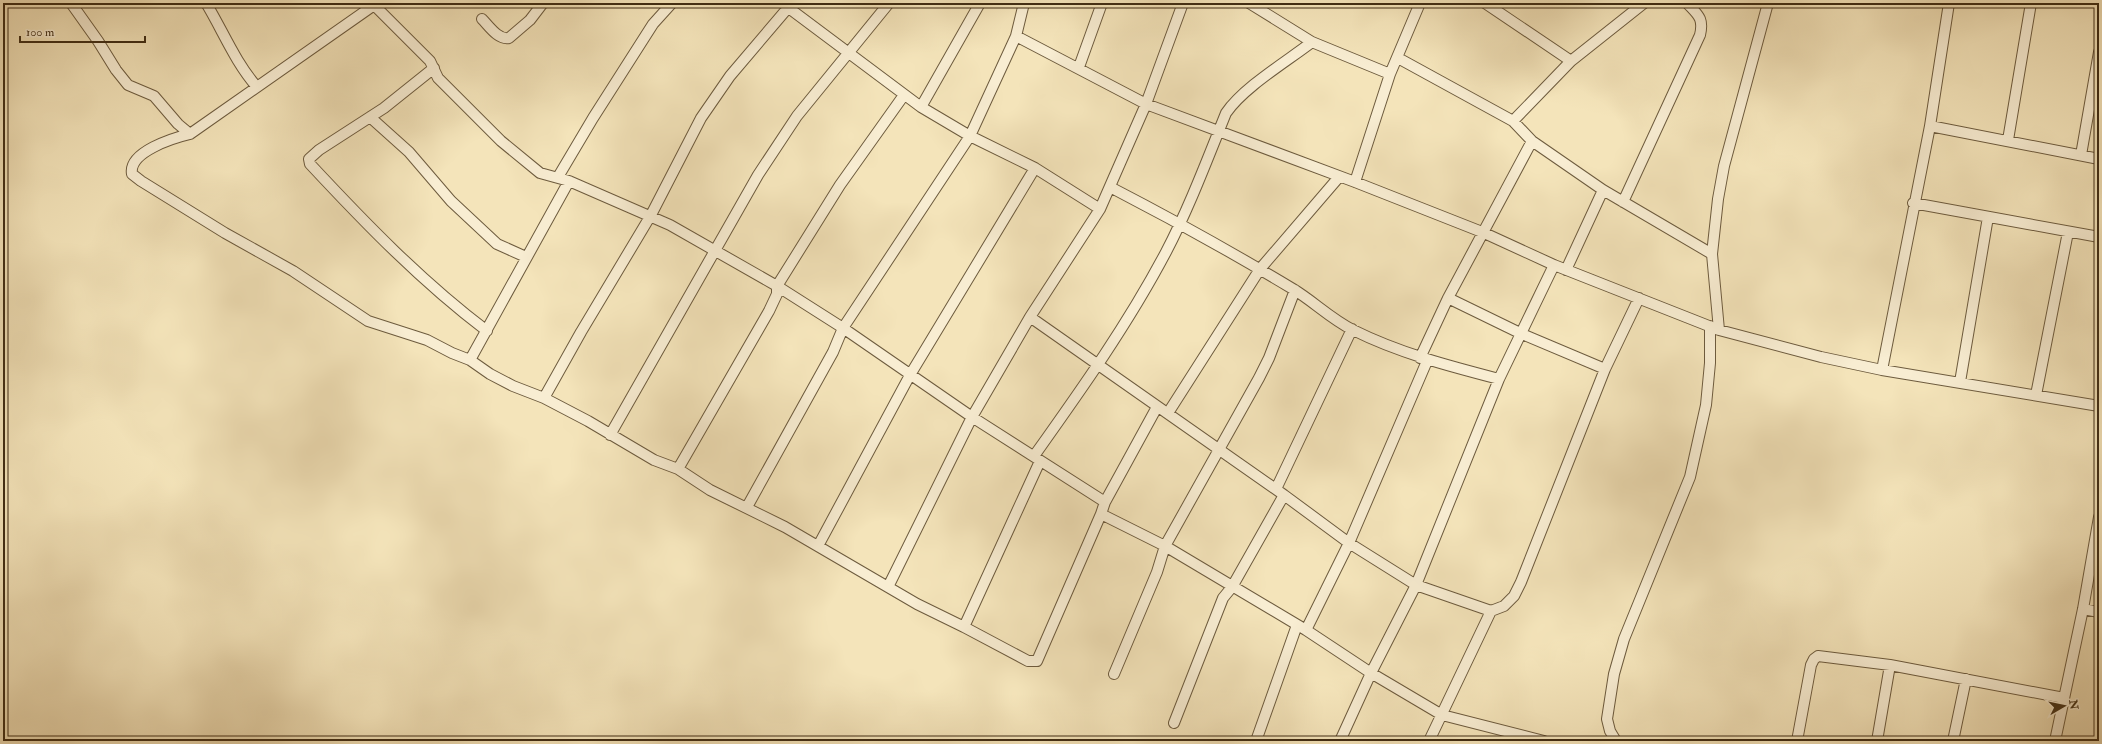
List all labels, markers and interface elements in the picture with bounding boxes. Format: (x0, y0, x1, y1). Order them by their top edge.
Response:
scale bar (20, 18, 145, 44)
text: 100 m (26, 25, 55, 40)
north arrow (2044, 686, 2084, 726)
text: N (2066, 698, 2081, 712)

